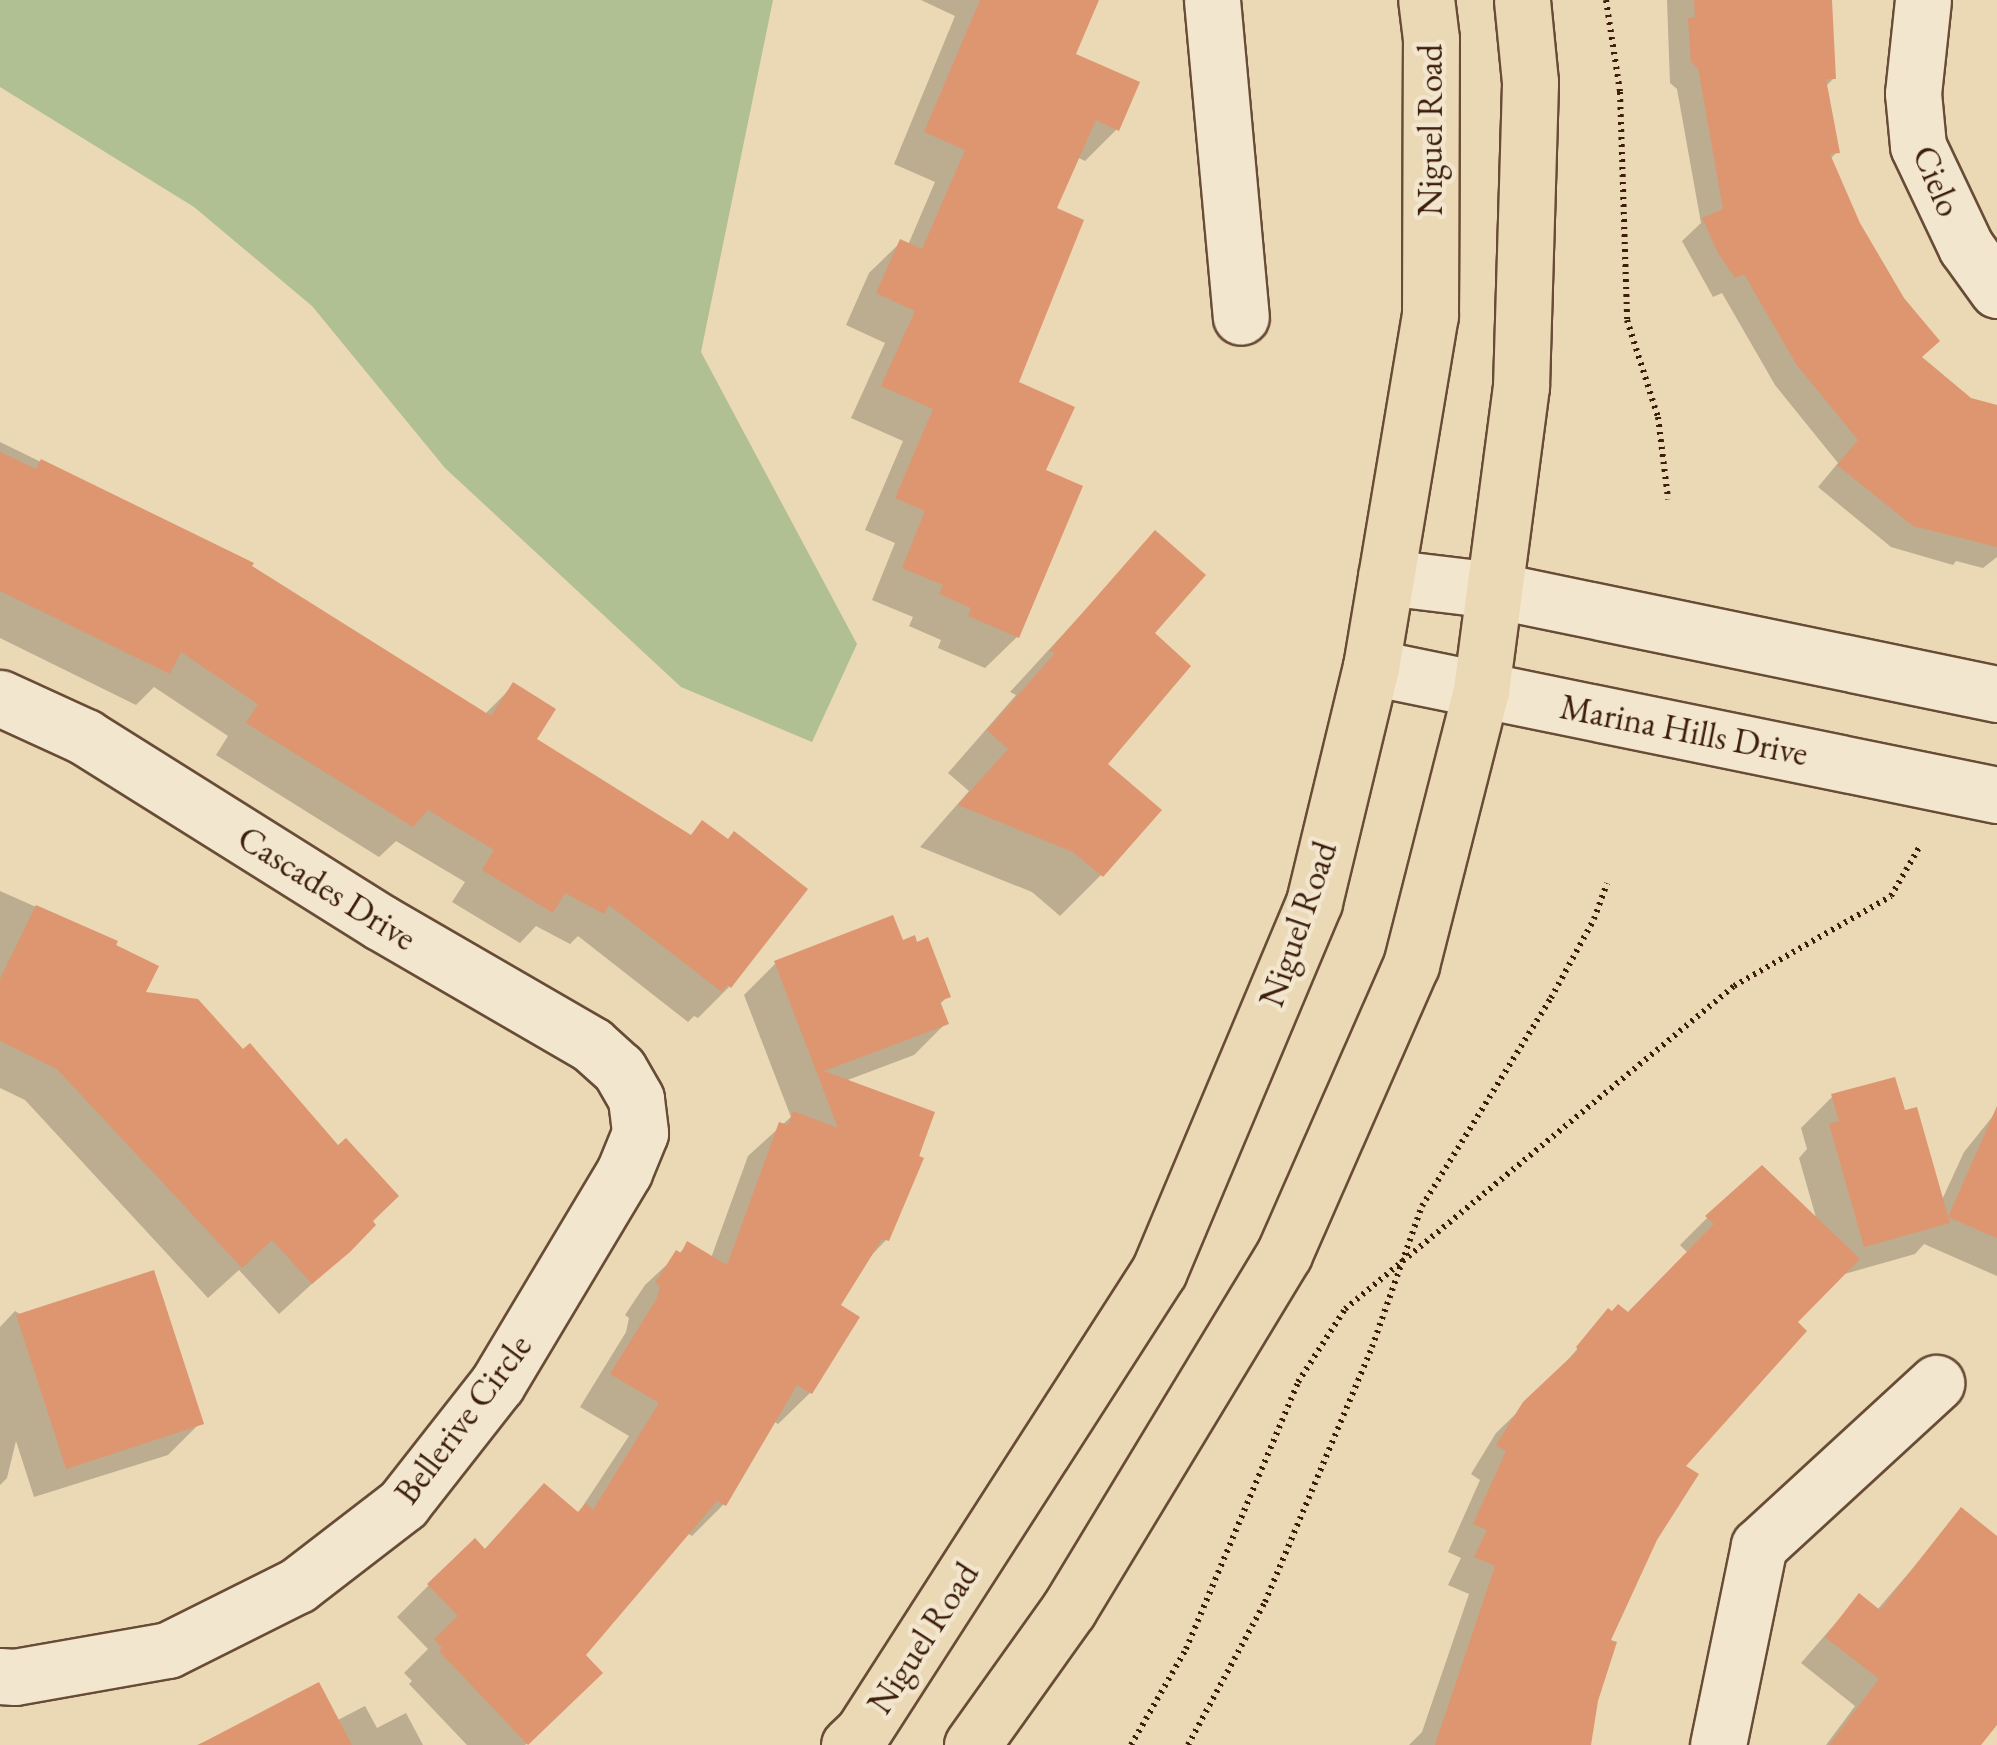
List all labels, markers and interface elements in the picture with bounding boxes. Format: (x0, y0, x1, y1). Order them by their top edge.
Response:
street label: Niguel Road (1409, 44, 1451, 216)
street label: Cielo (1903, 139, 1971, 223)
street label: Marina Hills Drive (1557, 685, 1811, 775)
street label: Cascades Drive (230, 817, 424, 959)
street label: Niguel Road (1250, 836, 1346, 1012)
street label: Bellerive Circle (386, 1326, 540, 1512)
street label: Niguel Road (858, 1554, 988, 1722)

